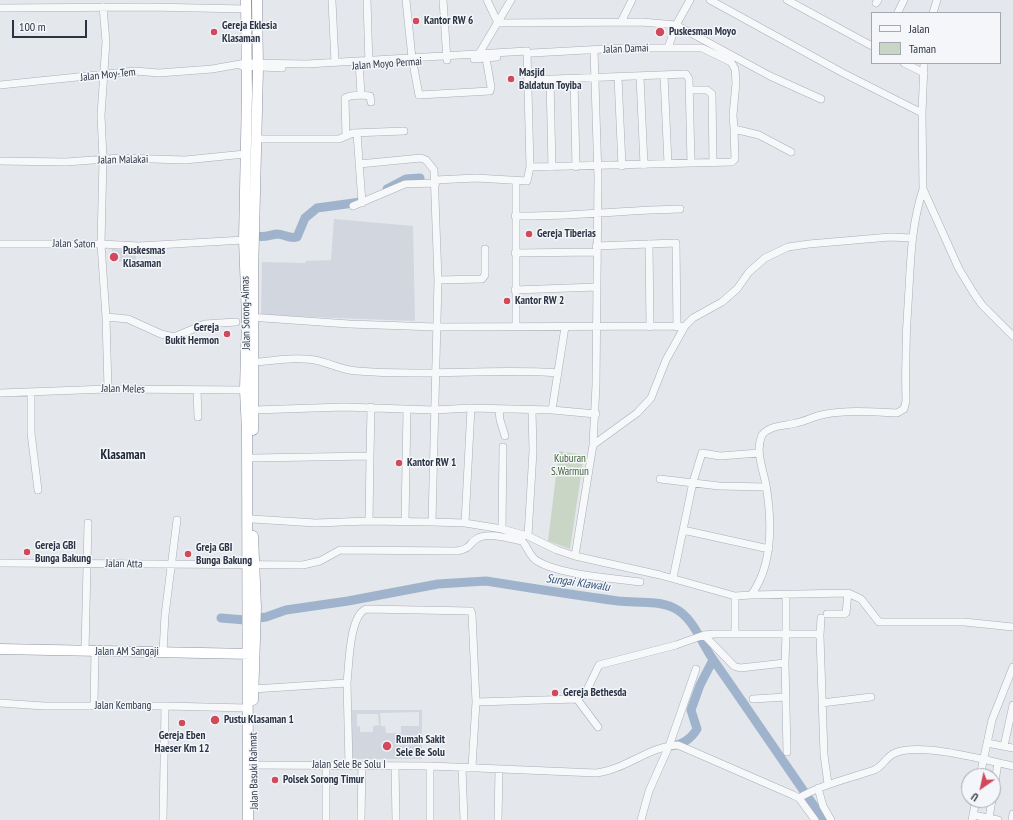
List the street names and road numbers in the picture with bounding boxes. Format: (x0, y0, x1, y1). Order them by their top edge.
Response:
street label: Jalan Damai (603, 42, 649, 56)
street label: Jalan Moyo Permai (352, 55, 422, 73)
street label: Jalan Moy-Tem (80, 66, 136, 84)
street label: Jalan Malakai (98, 153, 148, 167)
street label: Jalan Saton (52, 237, 96, 251)
street label: Jalan Sorong-Aimas (239, 276, 253, 350)
street label: Jalan Meles (101, 382, 145, 396)
street label: Jalan Atta (106, 557, 142, 571)
street label: Jalan AM Sangaji (95, 645, 159, 659)
street label: Jalan Kembang (95, 699, 151, 713)
street label: Jalan Basuki Rahmat (247, 732, 261, 810)
street label: Jalan Sele Be Solu I (312, 758, 386, 772)

